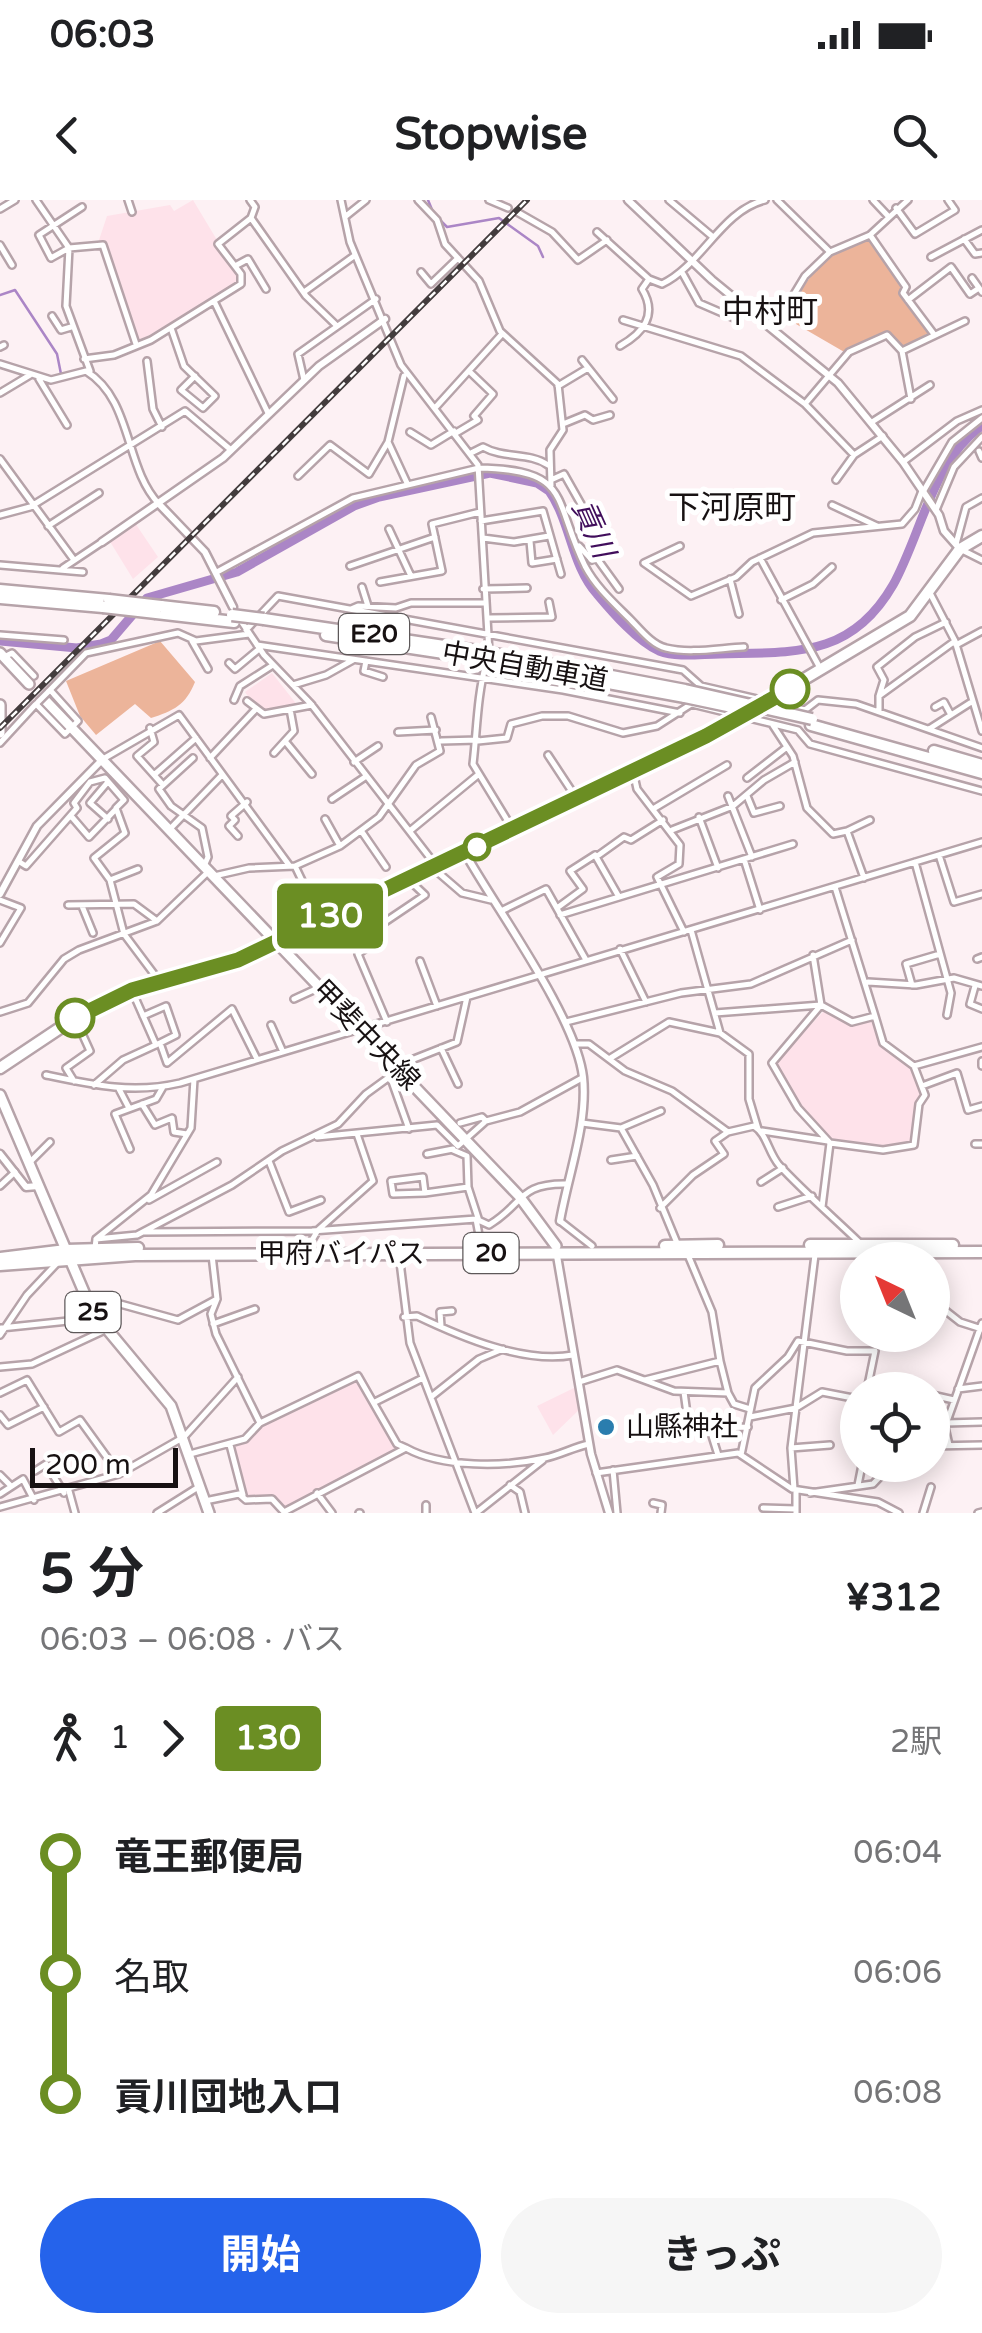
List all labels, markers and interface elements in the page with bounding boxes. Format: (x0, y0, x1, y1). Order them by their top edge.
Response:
text: 06:03 (50, 12, 155, 58)
icon: back (40, 108, 95, 163)
text: Stopwise (395, 108, 587, 162)
icon: search (887, 108, 942, 163)
district label: 中村町 (722, 293, 818, 331)
district label: 下河原町 (668, 489, 796, 527)
water label: 貢川 (564, 494, 623, 567)
road number: E20 (339, 614, 409, 654)
street label: 中央自動車道 (439, 636, 611, 698)
unlabelled marker (771, 670, 809, 708)
unlabelled marker (464, 834, 490, 860)
line badge: 130 (272, 884, 388, 948)
text: 130 (297, 895, 363, 937)
street label: 甲斐中央線 (305, 973, 427, 1097)
unlabelled marker (56, 999, 94, 1037)
road number: 20 (464, 1233, 518, 1273)
street label: 甲府バイパス (257, 1237, 425, 1271)
north arrow (840, 1242, 950, 1352)
map controls (840, 1242, 950, 1482)
road number: 25 (66, 1292, 120, 1332)
button: locate (840, 1372, 950, 1482)
place label: 山縣神社 (626, 1410, 738, 1444)
marker: 山縣神社 (595, 1416, 617, 1438)
scale bar (30, 1443, 178, 1488)
text: 200 m (45, 1448, 131, 1482)
text: 5 分 (40, 1542, 144, 1608)
text: ¥312 (845, 1575, 942, 1621)
text: 06:03 – 06:08 · バス (40, 1621, 345, 1659)
icon: walk (40, 1711, 95, 1766)
icon: forward (145, 1711, 200, 1766)
text: 130 (235, 1717, 301, 1759)
text: 1 (110, 1719, 130, 1757)
text: 2駅 (890, 1723, 942, 1761)
text: 06:04 (853, 1834, 942, 1872)
text: 竜王郵便局 (114, 1835, 304, 1881)
text: 06:06 (853, 1954, 942, 1992)
text: 名取 (114, 1955, 190, 2001)
text: 06:08 (853, 2074, 942, 2112)
text: 貢川団地入口 (114, 2075, 342, 2121)
button: 開始 (40, 2198, 481, 2313)
button: きっぷ (501, 2198, 942, 2313)

